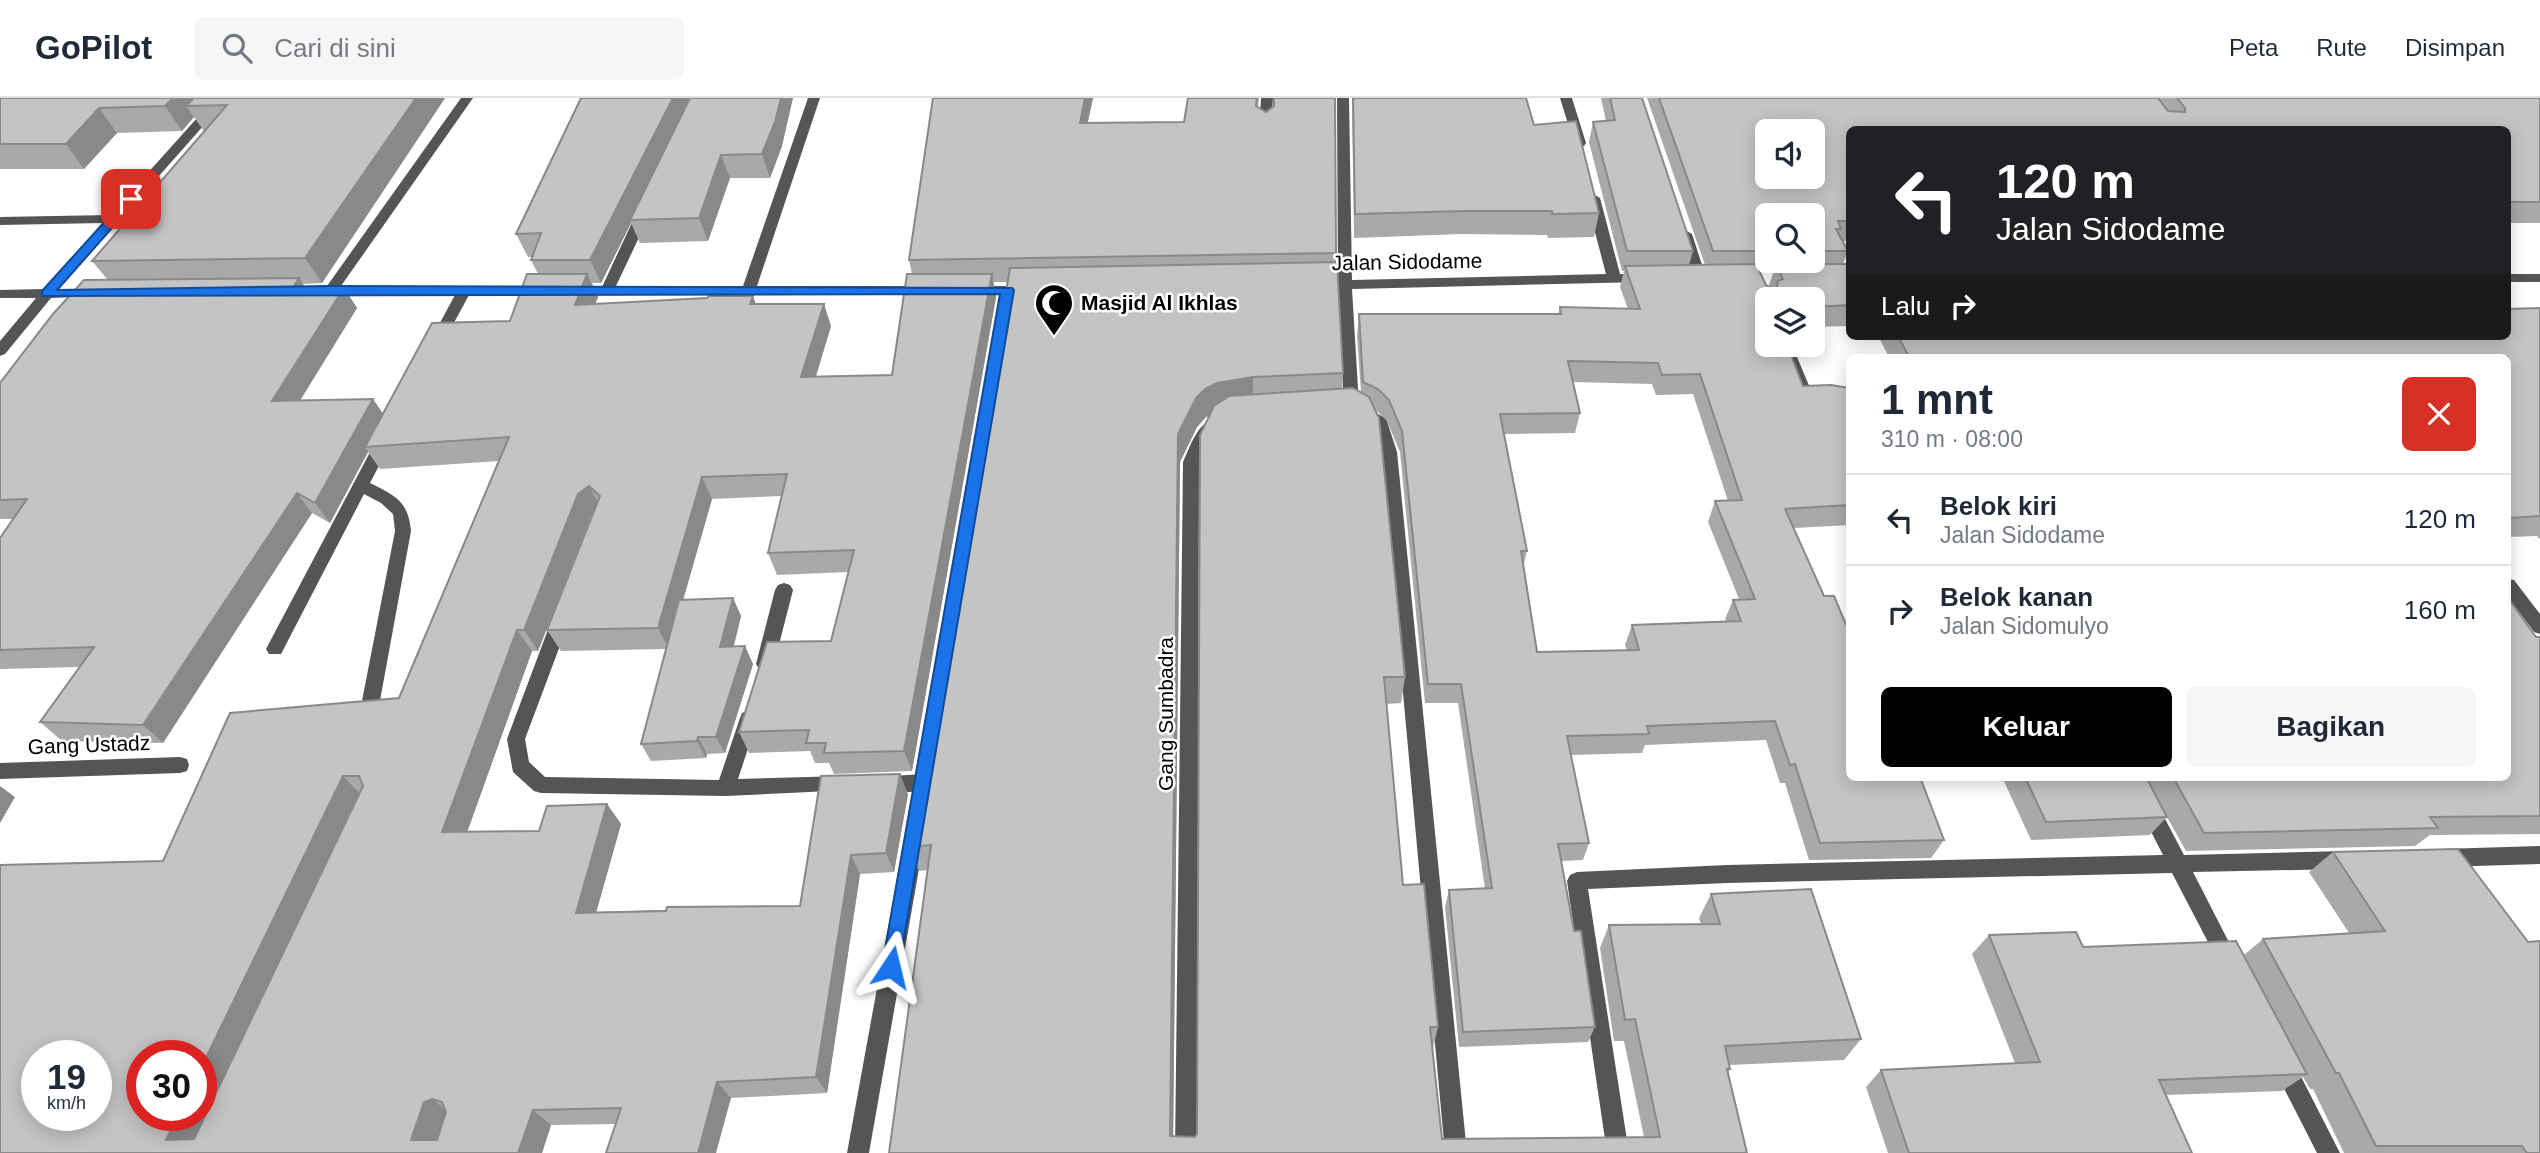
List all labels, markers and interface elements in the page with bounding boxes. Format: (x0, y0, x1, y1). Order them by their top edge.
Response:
search box (194, 17, 684, 80)
text: GoPilot (35, 29, 152, 66)
icon: search (218, 29, 256, 67)
text: Cari di sini (274, 33, 396, 63)
text: Peta (2229, 34, 2278, 61)
text: Rute (2316, 34, 2367, 61)
text: Disimpan (2405, 34, 2505, 61)
map controls (1755, 119, 1825, 357)
button: sound (1755, 119, 1825, 189)
icon: left (1881, 154, 1972, 245)
text: 120 m (1996, 154, 2135, 208)
pin (101, 169, 161, 229)
icon: arrive (112, 180, 150, 218)
button: search (1755, 203, 1825, 273)
text: Jalan Sidodame (1996, 211, 2225, 247)
street label: Jalan Sidodame (1331, 249, 1482, 274)
mosque icon: Masjid Al Ikhlas (1033, 282, 1075, 337)
button: layers (1755, 287, 1825, 357)
icon: right (1944, 287, 1982, 325)
place label: Masjid Al Ikhlas (1081, 291, 1238, 314)
text: Lalu (1881, 291, 1930, 321)
text: 1 mnt (1881, 376, 1993, 423)
button: close (2402, 377, 2476, 451)
text: 310 m · 08:00 (1881, 426, 2023, 452)
text: Belok kiri (1940, 491, 2057, 521)
icon: left (1881, 501, 1919, 539)
text: 120 m (2404, 504, 2476, 534)
text: Jalan Sidodame (1940, 522, 2105, 548)
text: Belok kanan (1940, 582, 2093, 612)
icon: right (1881, 592, 1919, 630)
text: 160 m (2404, 595, 2476, 625)
text: Jalan Sidomulyo (1940, 613, 2109, 639)
street label: Gang Sumbadra (1154, 637, 1177, 791)
button: Keluar (1881, 687, 2172, 767)
button: Bagikan (2186, 687, 2476, 767)
street label: Gang Ustadz (27, 731, 151, 758)
position arrow (854, 930, 928, 1004)
speed limit sign: 30 (126, 1040, 217, 1131)
text: 19 (47, 1057, 86, 1096)
text: km/h (47, 1093, 86, 1113)

